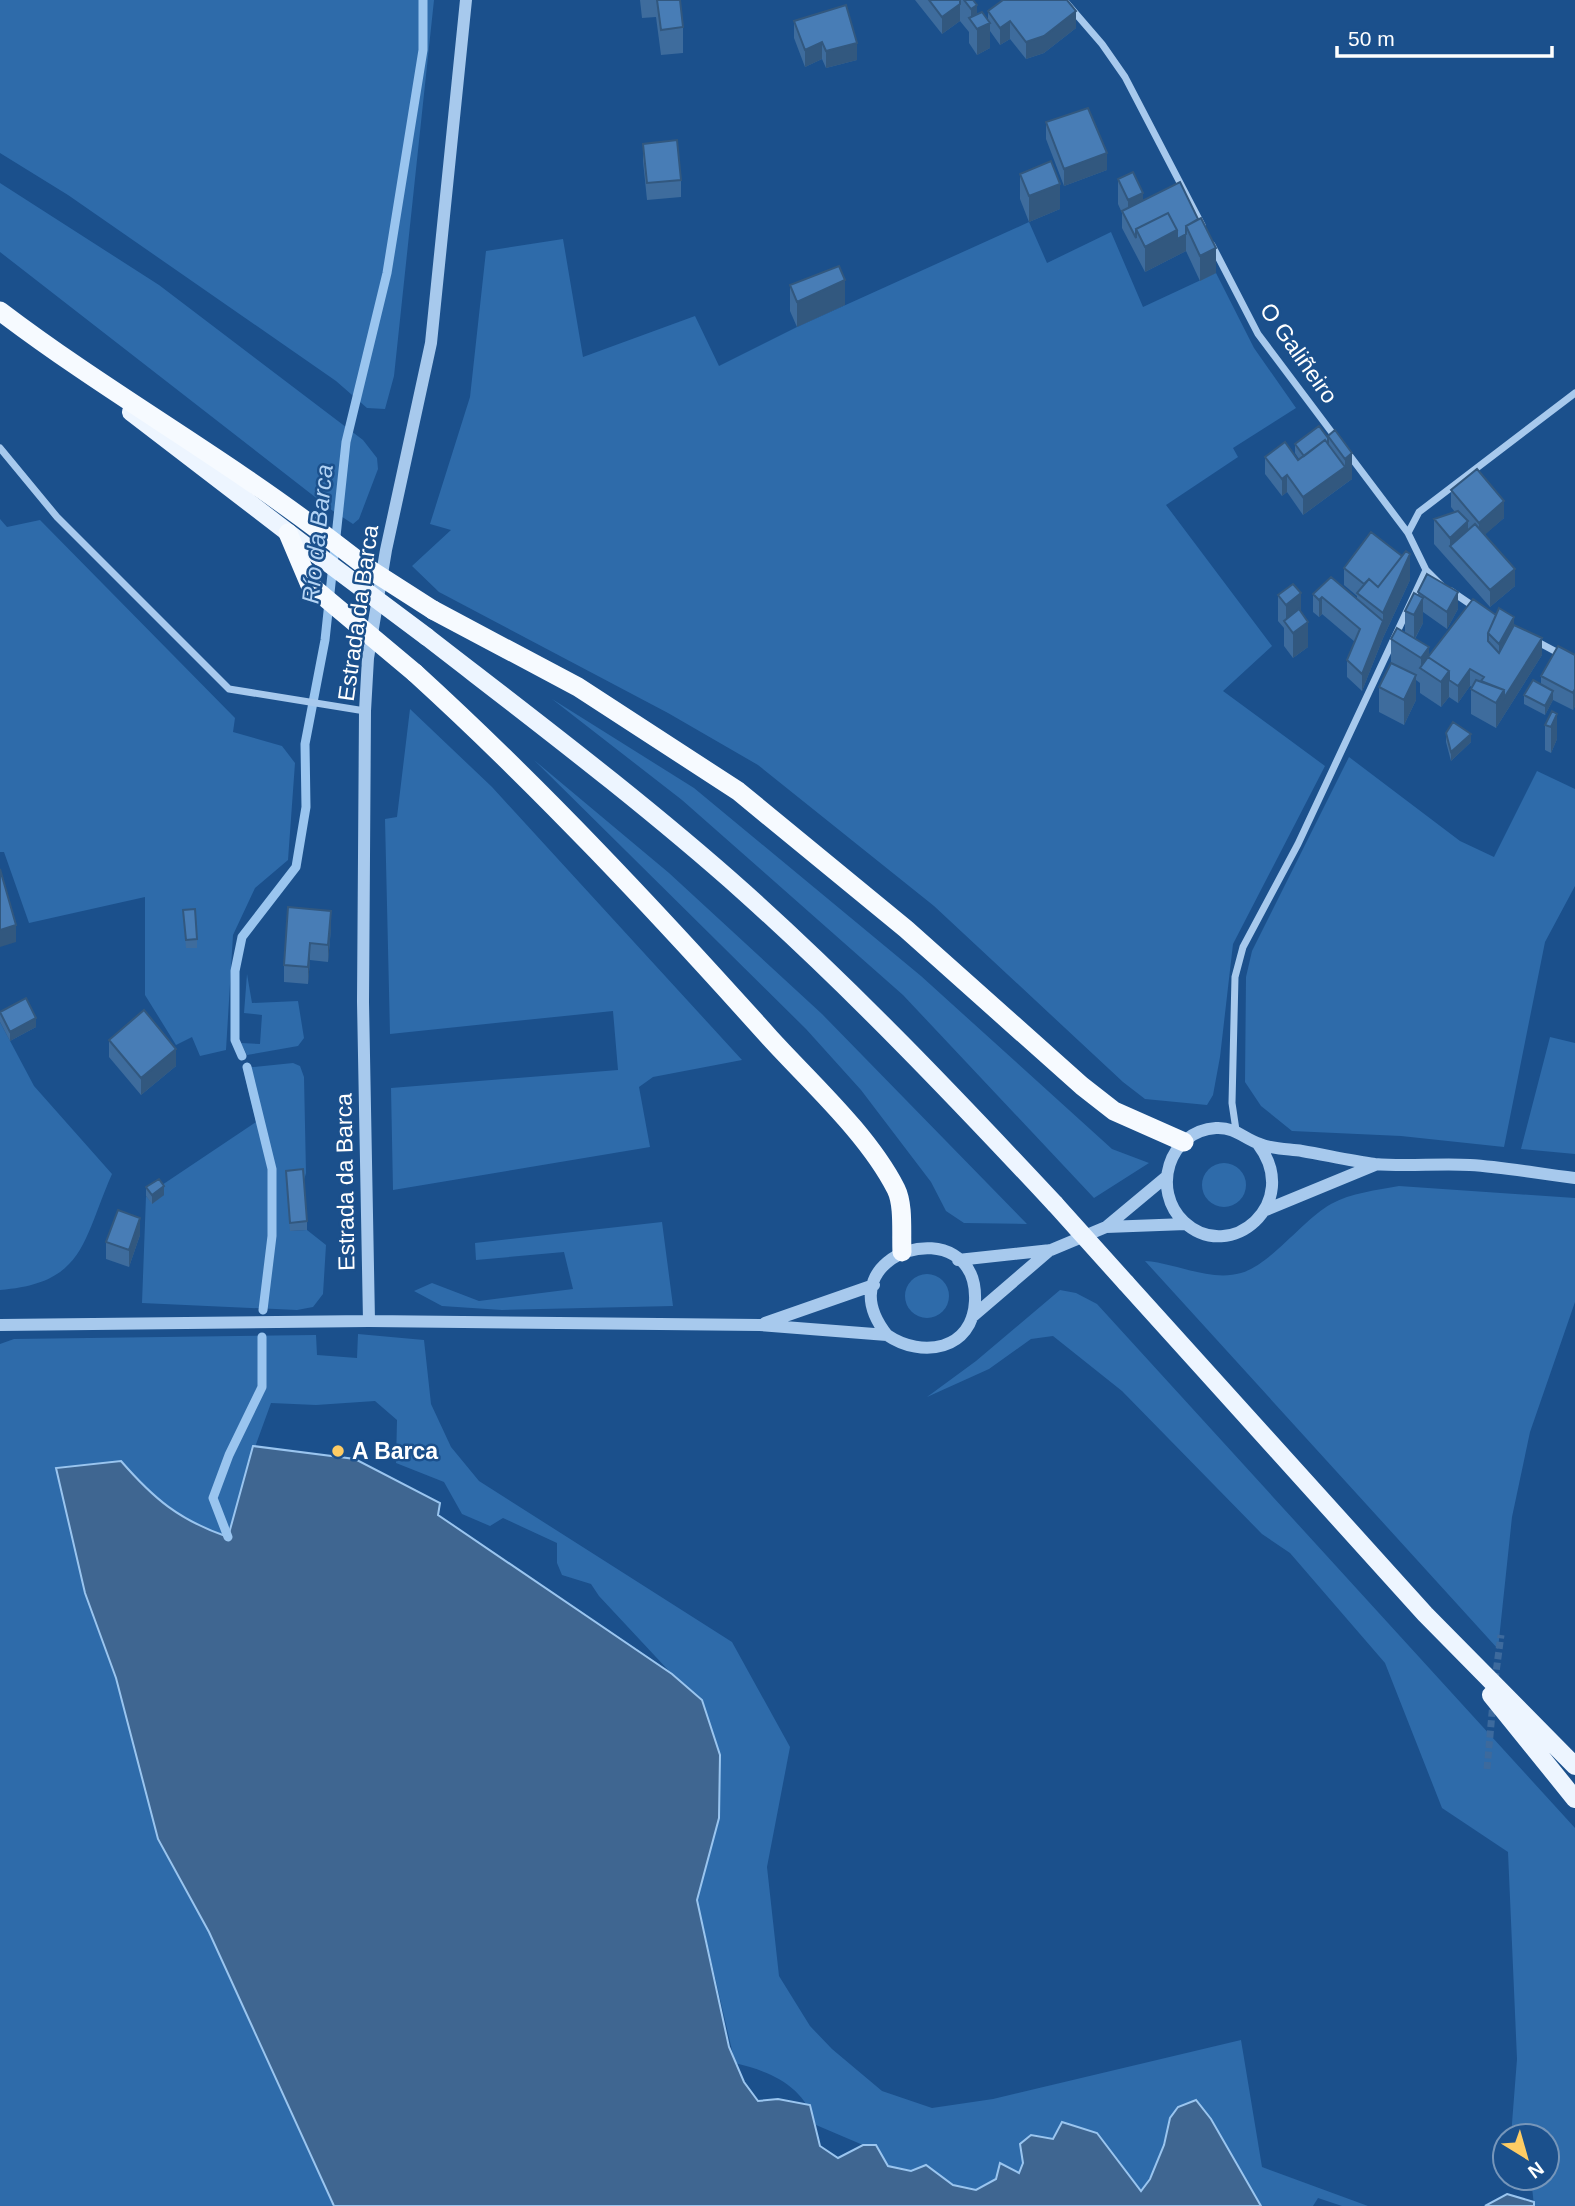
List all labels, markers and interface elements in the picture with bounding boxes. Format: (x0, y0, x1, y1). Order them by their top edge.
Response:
scale bar (1337, 14, 1552, 58)
text: 50 m (1348, 27, 1395, 50)
street label: O Galiñeiro (1255, 298, 1343, 408)
water label: Río da Barca (296, 463, 338, 605)
street label: Estrada da Barca (333, 523, 383, 703)
street label: Estrada da Barca (330, 1093, 360, 1271)
place label: A Barca (352, 1438, 438, 1464)
marker: A Barca (330, 1443, 346, 1459)
north arrow (1491, 2122, 1561, 2192)
text: N (1524, 2158, 1548, 2183)

